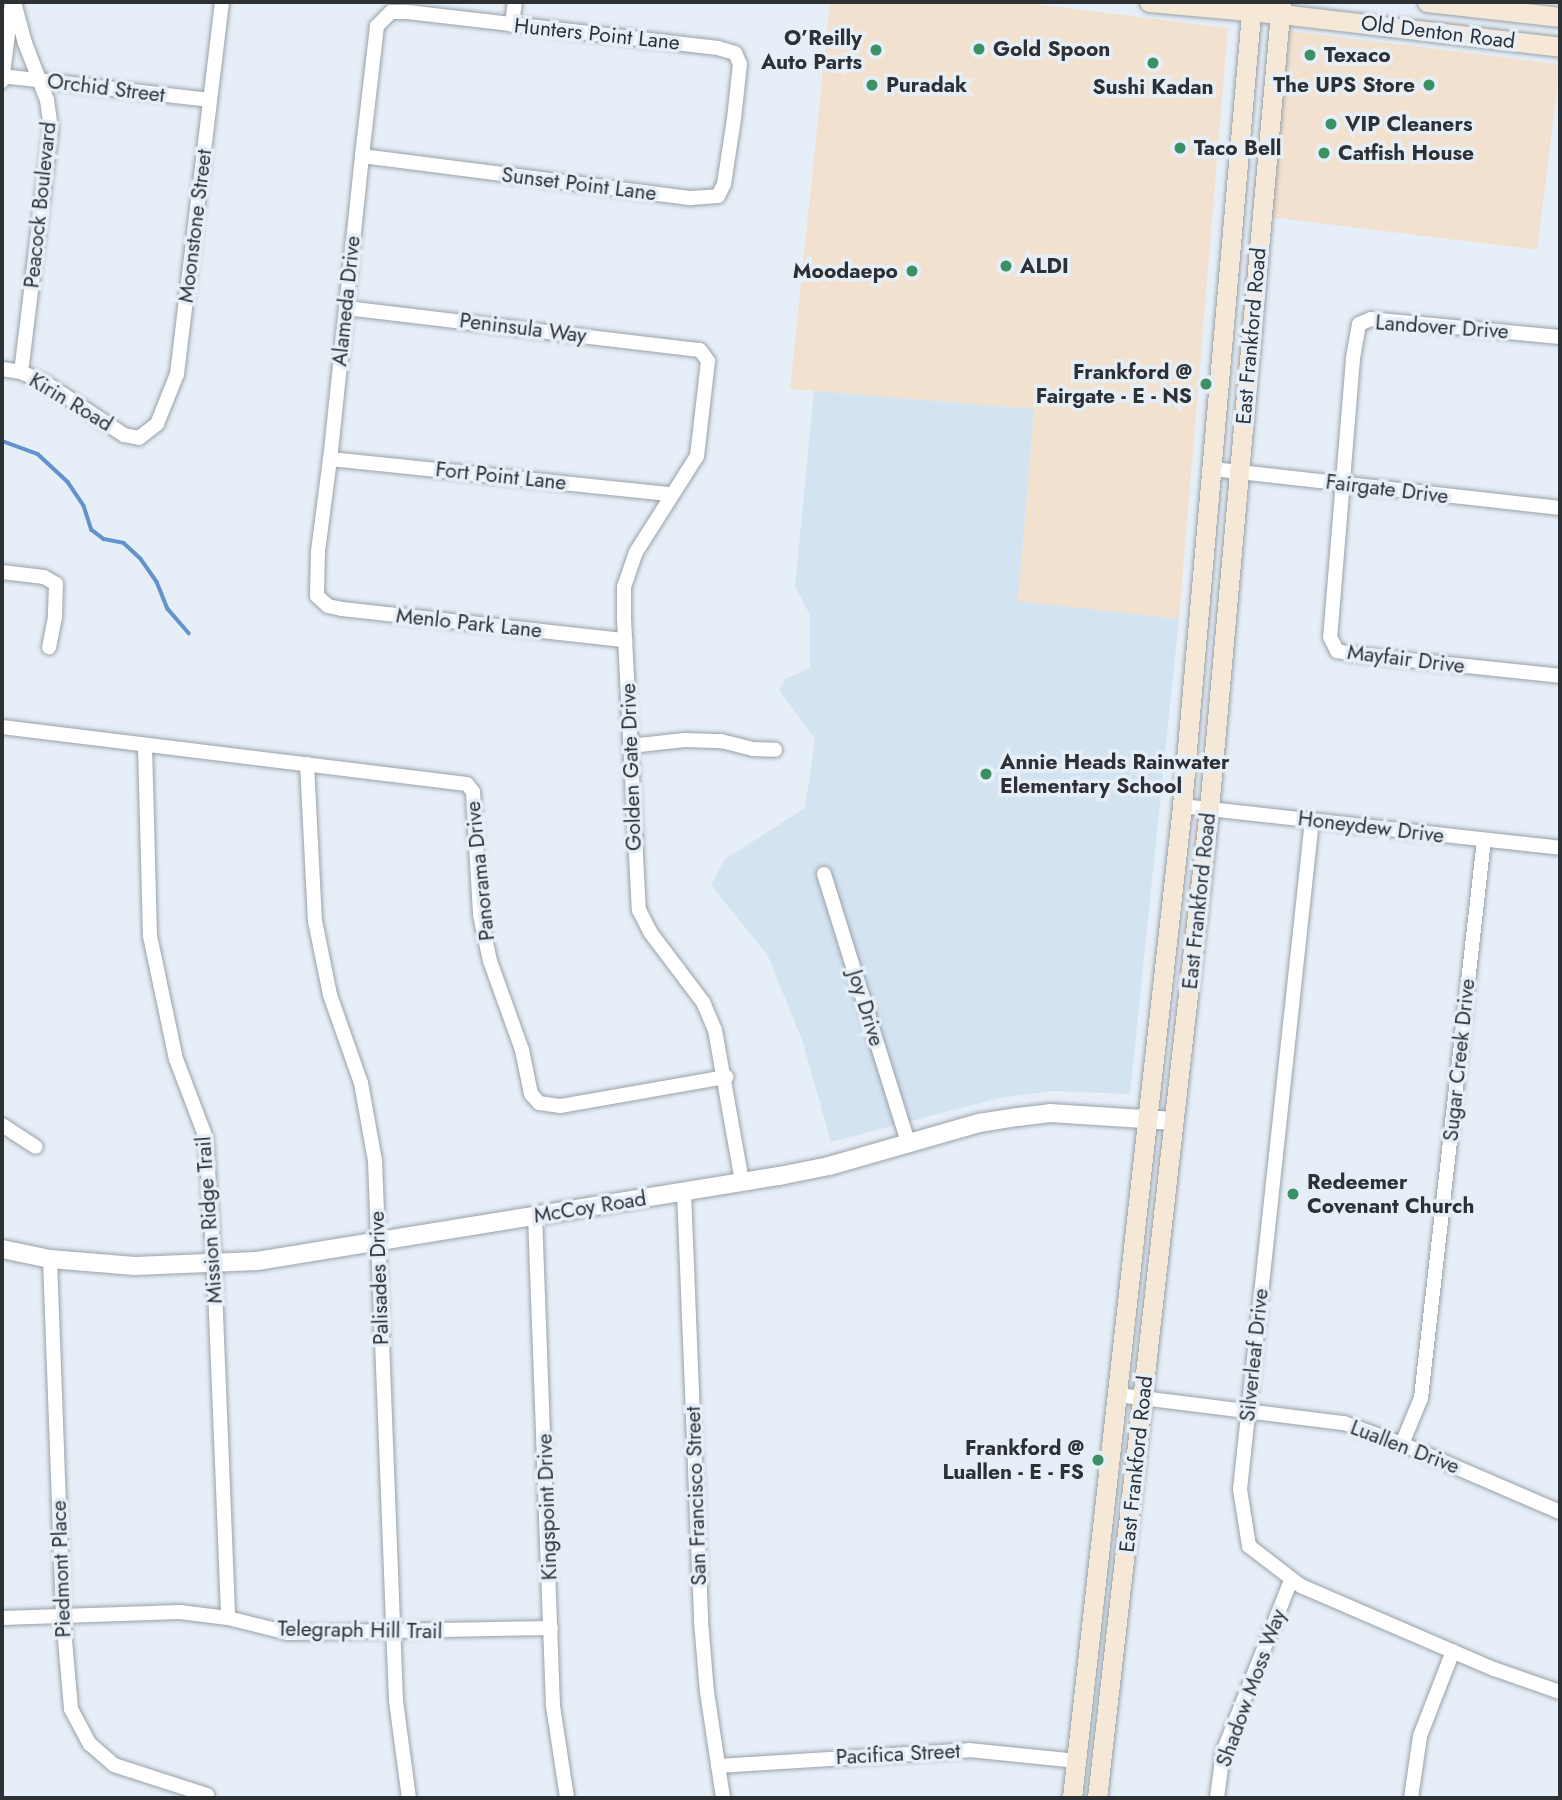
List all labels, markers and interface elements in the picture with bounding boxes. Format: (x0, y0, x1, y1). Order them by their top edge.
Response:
street label: Old Denton Road (1360, 10, 1516, 54)
street label: Hunters Point Lane (513, 13, 681, 55)
place label: O’Reilly Auto Parts (761, 25, 862, 75)
place label: Gold Spoon (993, 36, 1110, 62)
marker: Gold Spoon (971, 41, 987, 57)
marker: O’Reilly Auto Parts (868, 42, 884, 58)
place label: Texaco (1324, 42, 1391, 68)
marker: Texaco (1302, 47, 1318, 63)
marker: Sushi Kadan (1145, 55, 1161, 71)
street label: Orchid Street (46, 68, 166, 108)
place label: Puradak (886, 72, 967, 98)
place label: The UPS Store (1273, 72, 1415, 98)
place label: Sushi Kadan (1092, 74, 1214, 100)
marker: Puradak (864, 77, 880, 93)
marker: The UPS Store (1421, 77, 1437, 93)
place label: VIP Cleaners (1345, 111, 1473, 137)
marker: VIP Cleaners (1323, 116, 1339, 132)
street label: Peacock Boulevard (19, 121, 61, 289)
place label: Taco Bell (1194, 135, 1281, 161)
marker: Taco Bell (1172, 140, 1188, 156)
place label: Catfish House (1338, 140, 1474, 166)
marker: Catfish House (1316, 145, 1332, 161)
street label: Moonstone Street (173, 148, 217, 304)
street label: Sunset Point Lane (500, 162, 658, 206)
street label: Alameda Drive (327, 235, 365, 367)
street label: East Frankford Road (1231, 247, 1271, 425)
place label: ALDI (1020, 253, 1069, 279)
place label: Moodaepo (793, 258, 898, 284)
marker: ALDI (998, 258, 1014, 274)
marker: Moodaepo (904, 263, 920, 279)
street label: Peninsula Way (458, 308, 588, 348)
street label: Landover Drive (1374, 310, 1510, 344)
place label: Frankford @ Fairgate - E - NS (1036, 359, 1192, 409)
street label: Kirin Road (25, 367, 117, 437)
marker: Frankford @ Fairgate - E - NS (1198, 376, 1214, 392)
street label: Fort Point Lane (434, 457, 568, 495)
street label: Fairgate Drive (1324, 469, 1450, 509)
street label: Menlo Park Lane (395, 603, 543, 643)
street label: Mayfair Drive (1346, 639, 1466, 679)
street label: Golden Gate Drive (615, 683, 647, 851)
place label: Annie Heads Rainwater Elementary School (1000, 749, 1230, 799)
marker: Annie Heads Rainwater Elementary School (978, 766, 994, 782)
street label: Panorama Drive (460, 800, 500, 942)
street label: Honeydew Drive (1297, 806, 1445, 848)
street label: East Frankford Road (1177, 811, 1221, 991)
street label: Joy Drive (842, 967, 890, 1049)
street label: Sugar Creek Drive (1438, 978, 1480, 1142)
street label: Mission Ridge Trail (191, 1136, 227, 1304)
place label: Redeemer Covenant Church (1307, 1169, 1474, 1219)
street label: McCoy Road (532, 1186, 648, 1228)
marker: Redeemer Covenant Church (1285, 1186, 1301, 1202)
street label: Palisades Drive (364, 1211, 394, 1345)
street label: Silverleaf Drive (1234, 1287, 1274, 1423)
street label: East Frankford Road (1114, 1374, 1158, 1554)
street label: San Francisco Street (680, 1406, 712, 1586)
street label: Luallen Drive (1347, 1415, 1463, 1479)
street label: Kingspoint Drive (532, 1433, 562, 1581)
place label: Frankford @ Luallen - E - FS (943, 1435, 1084, 1485)
marker: Frankford @ Luallen - E - FS (1090, 1452, 1106, 1468)
street label: Piedmont Place (46, 1500, 76, 1638)
street label: Shadow Moss Way (1211, 1606, 1291, 1770)
street label: Telegraph Hill Trail (277, 1616, 443, 1644)
street label: Pacifica Street (835, 1738, 961, 1770)

